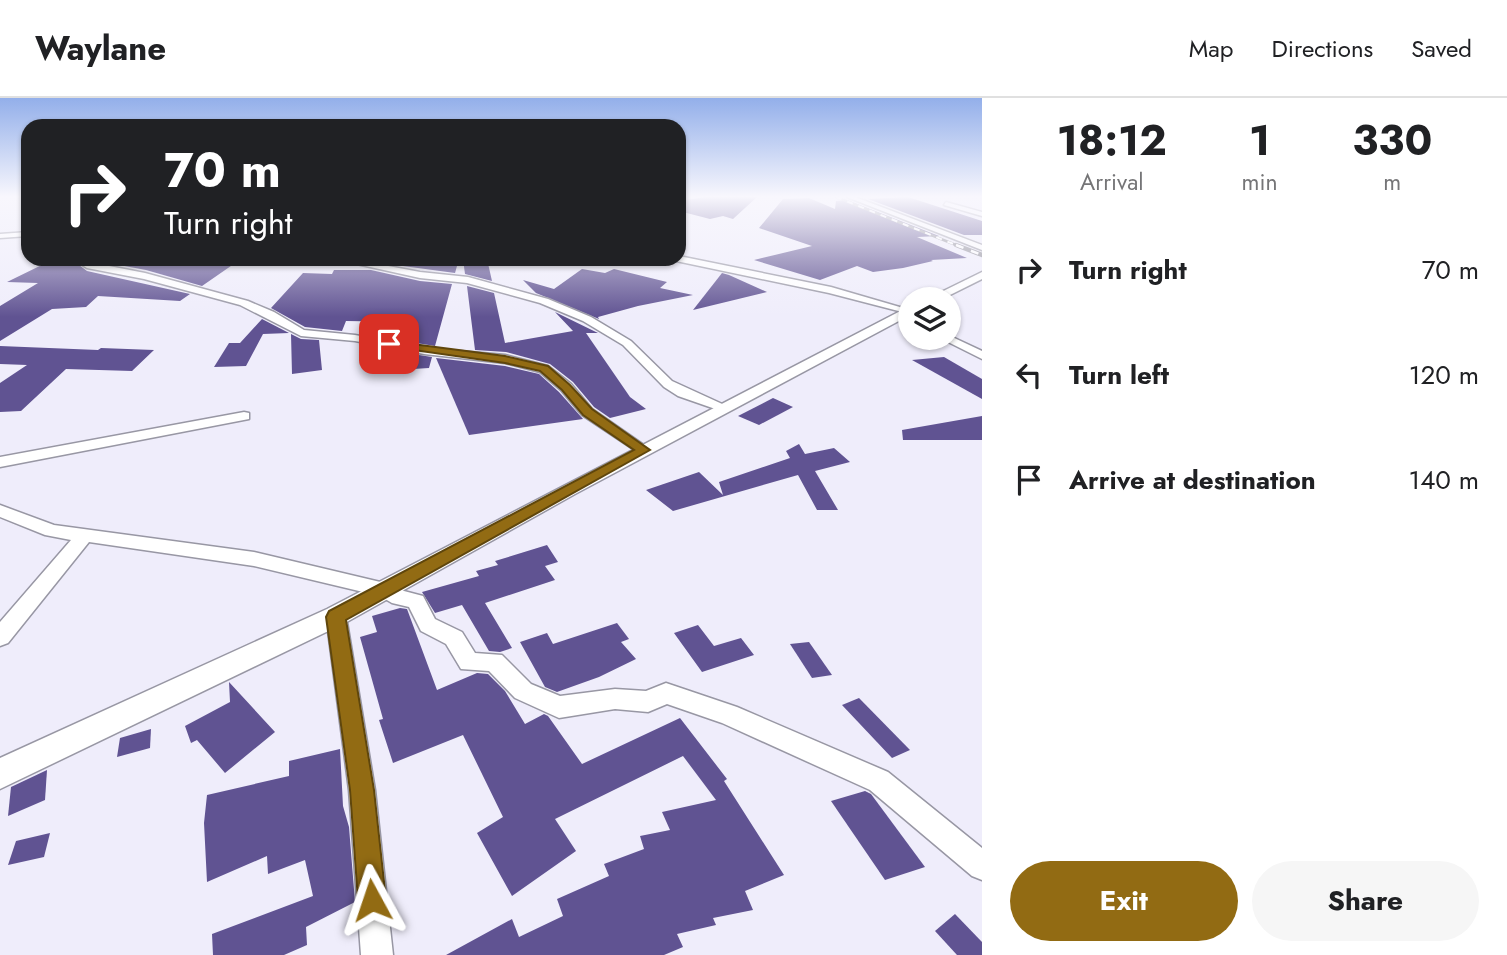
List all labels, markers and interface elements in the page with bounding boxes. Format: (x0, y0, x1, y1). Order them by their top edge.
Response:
text: Waylane (35, 25, 166, 72)
text: Map (1189, 31, 1234, 66)
text: Directions (1272, 31, 1373, 66)
text: Saved (1411, 31, 1472, 66)
text: 18:12 (1057, 110, 1167, 171)
text: 1 (1249, 110, 1270, 171)
text: 330 (1352, 110, 1432, 171)
text: 70 m (164, 135, 281, 205)
icon: right (49, 147, 140, 238)
text: Arrival (1080, 165, 1144, 199)
text: min (1242, 165, 1278, 199)
text: m (1383, 165, 1401, 199)
text: Turn right (164, 200, 293, 246)
icon: right (1010, 251, 1048, 289)
text: Turn right (1069, 251, 1187, 289)
text: 70 m (1422, 251, 1479, 289)
map controls (898, 287, 961, 350)
button: layers (898, 287, 961, 350)
pin (359, 314, 419, 374)
icon: arrive (370, 325, 408, 363)
icon: left (1010, 356, 1048, 394)
text: Turn left (1069, 356, 1169, 394)
text: 120 m (1409, 356, 1479, 394)
icon: arrive (1010, 461, 1048, 499)
text: Arrive at destination (1069, 461, 1316, 499)
text: 140 m (1408, 461, 1479, 499)
button: Exit (1010, 861, 1238, 941)
button: Share (1252, 861, 1479, 941)
position arrow (335, 863, 409, 937)

